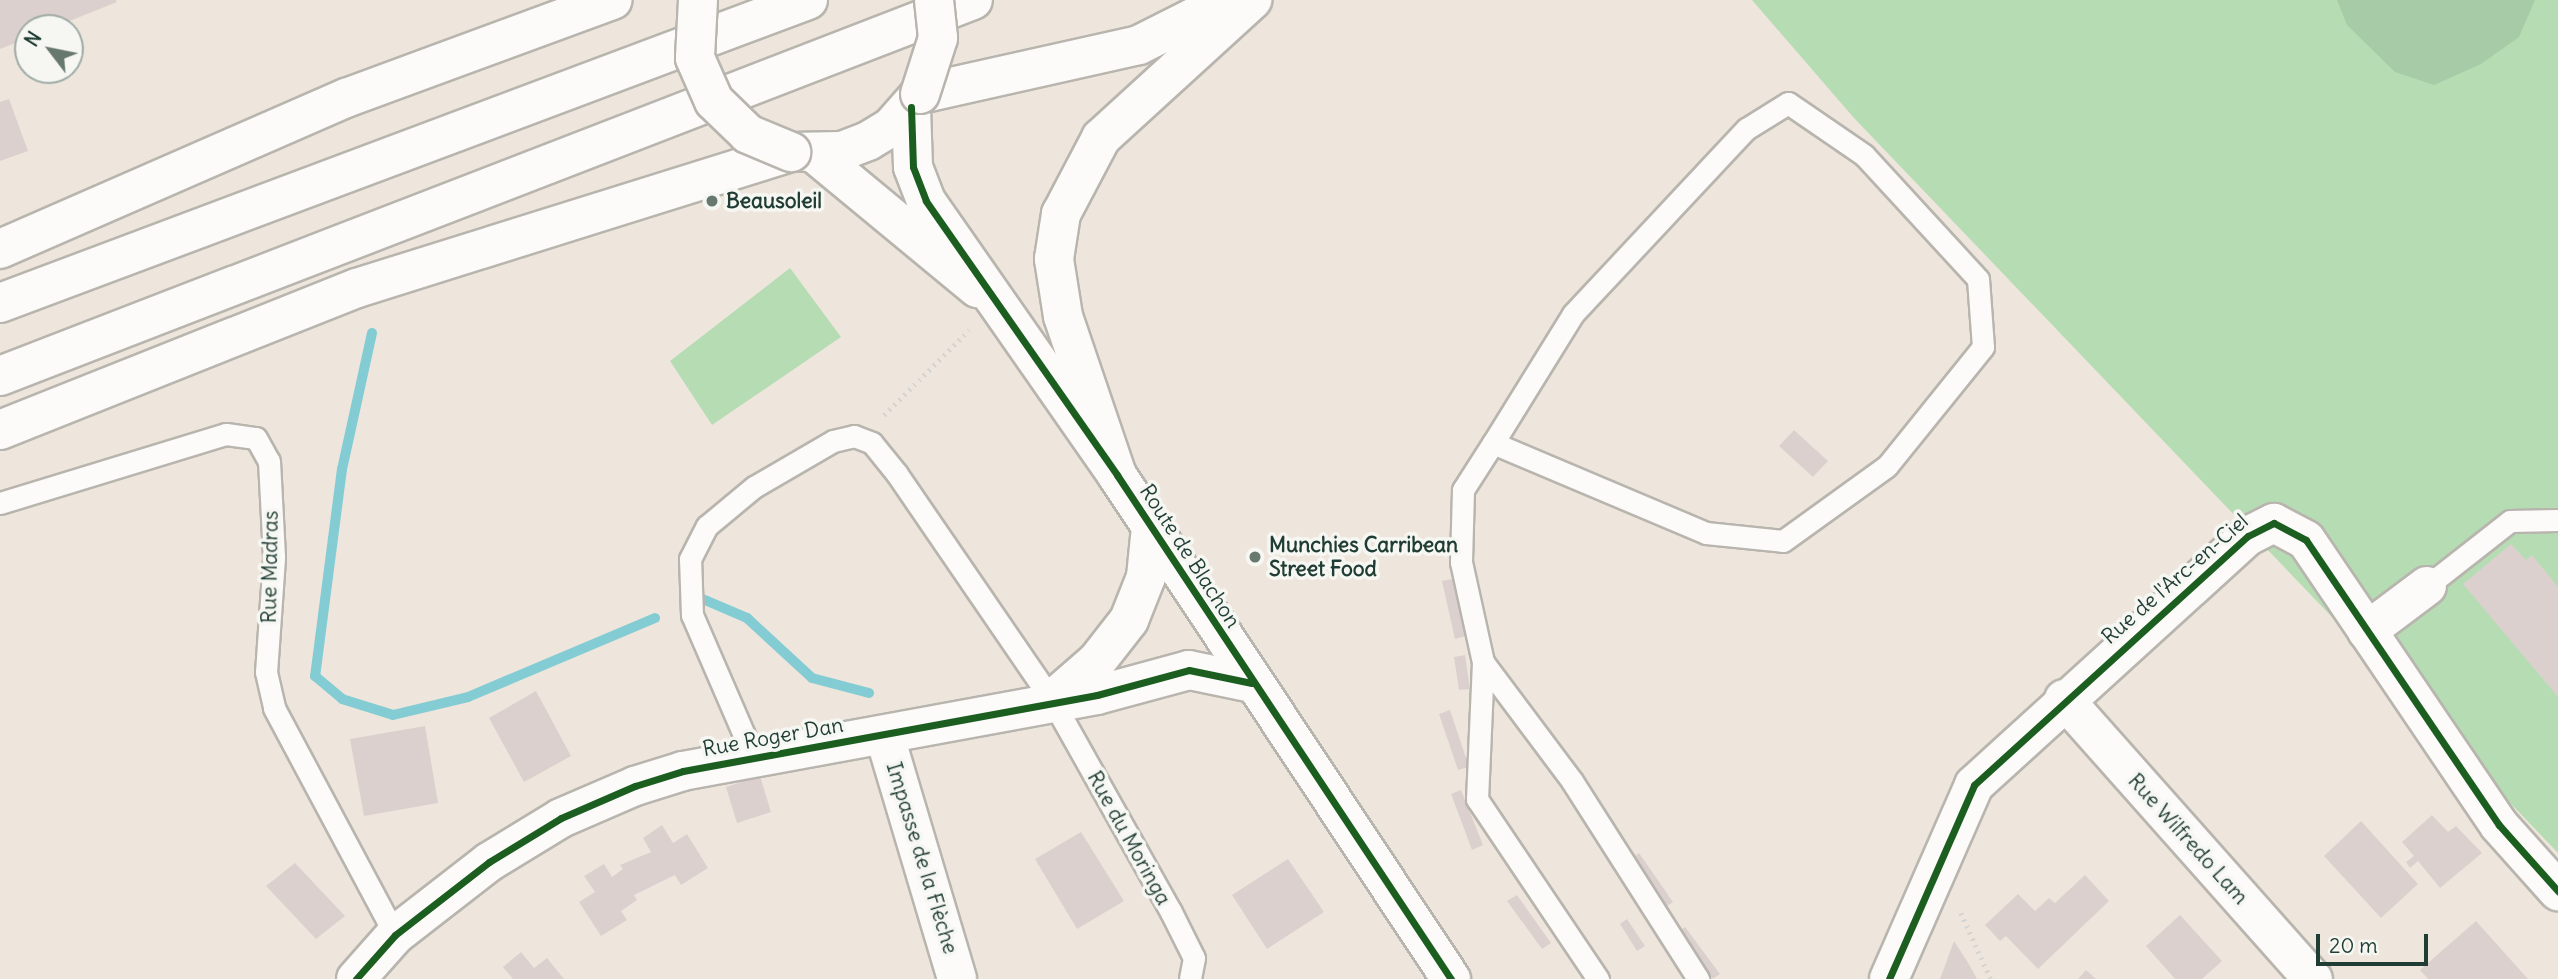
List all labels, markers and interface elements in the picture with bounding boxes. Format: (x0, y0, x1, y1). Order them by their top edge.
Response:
north arrow (14, 14, 84, 84)
text: N (19, 27, 47, 51)
place label: Beausoleil (726, 188, 822, 214)
marker: Beausoleil (704, 193, 720, 209)
street label: Route de Blachon (1134, 479, 1246, 633)
street label: Rue de l'Arc-en-Ciel (2097, 509, 2253, 649)
street label: Rue Madras (256, 510, 284, 624)
place label: Munchies Carribean Street Food (1269, 532, 1458, 582)
marker: Munchies Carribean Street Food (1247, 549, 1263, 565)
street label: Rue Roger Dan (701, 712, 845, 762)
street label: Impasse de la Flèche (881, 759, 963, 957)
street label: Rue du Moringa (1082, 767, 1176, 909)
street label: Rue Wilfredo Lam (2123, 768, 2253, 910)
scale bar (2320, 920, 2432, 964)
text: 20 m (2329, 932, 2378, 959)

